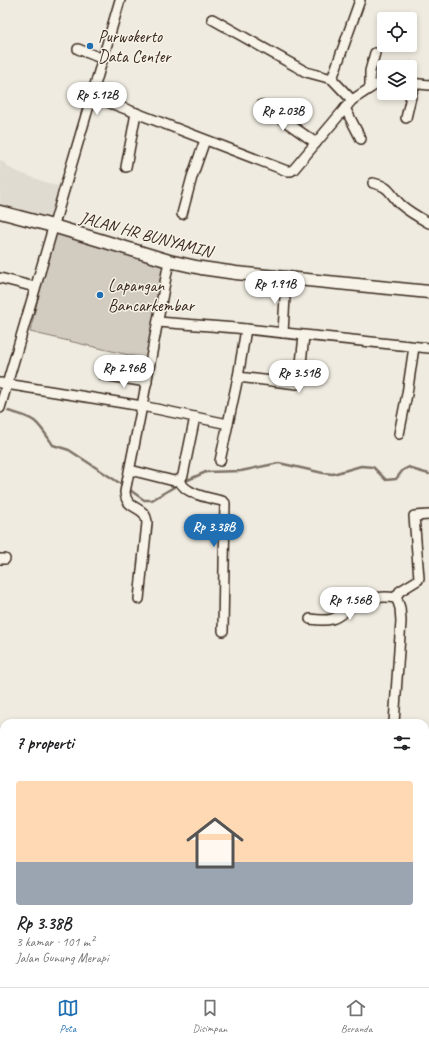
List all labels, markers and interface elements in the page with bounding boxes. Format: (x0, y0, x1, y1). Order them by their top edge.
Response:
map controls (377, 12, 417, 100)
button: locate (377, 12, 417, 52)
place label: Purwokerto Data Center (98, 26, 172, 67)
marker: Purwokerto Data Center (85, 41, 95, 51)
button: layers (377, 60, 417, 100)
pin: Rp 5.12B (56, 82, 138, 116)
text: Rp 5.12B (76, 87, 118, 103)
pin: Rp 2.03B (242, 98, 324, 132)
text: Rp 2.03B (262, 103, 304, 119)
street label: JALAN HR BUNYAMIN (76, 206, 217, 263)
pin: Rp 1.91B (234, 271, 316, 305)
place label: Lapangan Bancarkembar (108, 275, 196, 316)
text: Rp 1.91B (254, 276, 296, 292)
marker: Lapangan Bancarkembar (95, 290, 105, 300)
pin: Rp 2.96B (83, 355, 165, 389)
text: Rp 2.96B (103, 360, 145, 376)
pin: Rp 3.51B (258, 360, 340, 394)
text: Rp 3.51B (278, 365, 320, 381)
pin: Rp 3.38B (173, 514, 255, 548)
text: Rp 3.38B (193, 519, 235, 535)
pin: Rp 1.56B (309, 587, 391, 621)
text: Rp 1.56B (329, 592, 371, 608)
icon: filters (391, 732, 413, 754)
text: 7 properti (16, 733, 74, 754)
icon: home (179, 807, 251, 879)
text: Rp 3.38B (16, 913, 71, 934)
text: 3 kamar · 101 m² (16, 934, 94, 950)
text: Jalan Gunung Merapi (16, 950, 108, 966)
tab: Peta (57, 997, 79, 1035)
tab: Disimpan (192, 997, 227, 1035)
tab: Beranda (341, 997, 372, 1035)

